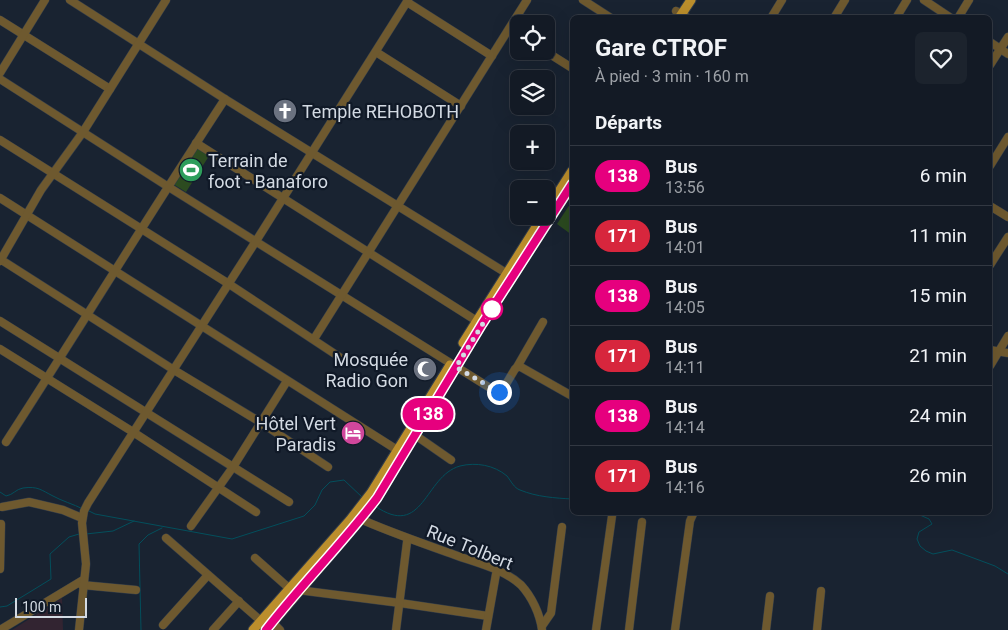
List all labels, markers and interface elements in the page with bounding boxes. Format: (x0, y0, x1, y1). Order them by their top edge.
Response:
map controls (510, 15, 555, 225)
button: locate (510, 15, 555, 60)
button: heart (915, 32, 967, 84)
text: Gare CTROF (595, 34, 727, 62)
text: À pied · 3 min · 160 m (595, 67, 749, 86)
button: layers (510, 70, 555, 115)
church icon: Temple REHOBOTH (272, 98, 298, 124)
place label: Temple REHOBOTH (302, 101, 459, 122)
text: Départs (595, 111, 662, 134)
button: + (510, 125, 555, 170)
place label: Terrain de foot - Banaforo (208, 150, 328, 192)
text: Bus (665, 155, 698, 178)
sports icon: Terrain de foot - Banaforo (178, 157, 204, 183)
text: 6 min (920, 164, 967, 187)
text: 138 (607, 165, 638, 186)
text: 13:56 (665, 178, 705, 197)
button: − (510, 180, 555, 225)
text: Bus (665, 215, 698, 238)
text: 11 min (909, 224, 967, 247)
text: 171 (607, 225, 638, 246)
text: 14:01 (665, 238, 705, 257)
text: Bus (665, 275, 698, 298)
text: 15 min (909, 284, 967, 307)
text: 138 (607, 285, 638, 306)
unlabelled marker (481, 298, 503, 320)
text: 14:05 (665, 298, 705, 317)
text: Bus (665, 335, 698, 358)
text: 21 min (909, 344, 967, 367)
text: 171 (607, 345, 638, 366)
place label: Mosquée Radio Gon (325, 349, 408, 391)
mosque icon: Mosquée Radio Gon (412, 356, 438, 382)
text: 14:11 (665, 358, 705, 377)
your location (487, 380, 512, 405)
text: Bus (665, 395, 698, 418)
line badge: 138 (399, 398, 457, 430)
text: 138 (413, 403, 443, 424)
text: 24 min (909, 404, 967, 427)
text: 138 (607, 405, 638, 426)
place label: Hôtel Vert Paradis (256, 413, 336, 455)
text: 14:14 (665, 418, 705, 437)
hotel icon: Hôtel Vert Paradis (340, 420, 366, 446)
text: Bus (665, 455, 698, 478)
text: 26 min (909, 464, 967, 487)
text: 171 (607, 465, 638, 486)
text: 14:16 (665, 478, 705, 497)
street label: Rue Tolbert (424, 520, 516, 574)
scale bar (15, 595, 88, 618)
text: 100 m (22, 599, 61, 615)

